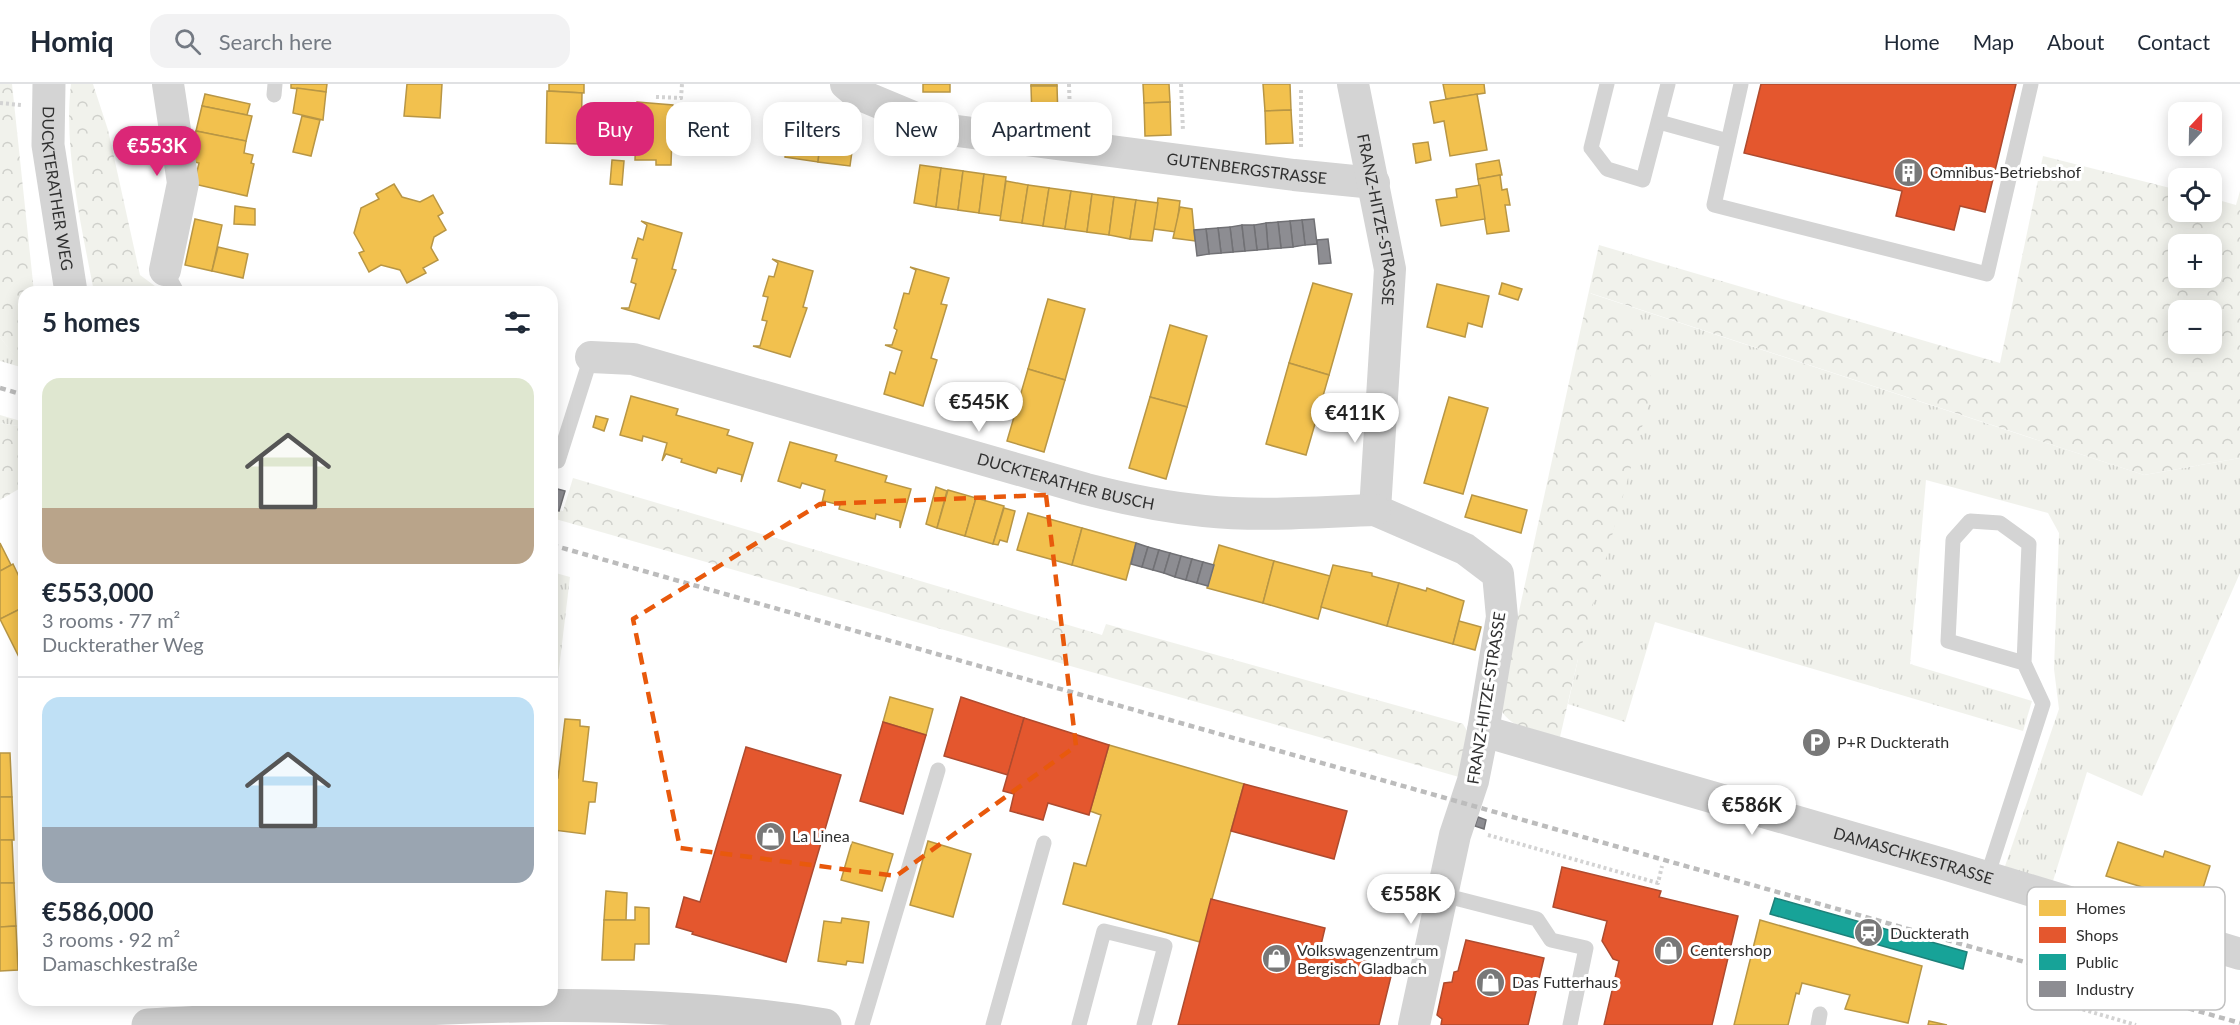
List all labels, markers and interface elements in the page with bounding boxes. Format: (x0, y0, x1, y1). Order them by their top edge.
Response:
search box (150, 14, 570, 68)
text: Homiq (30, 24, 114, 58)
icon: search (171, 25, 204, 58)
text: Search here (219, 28, 332, 55)
text: Home (1884, 29, 1940, 54)
text: Map (1973, 29, 2014, 54)
text: About (2047, 29, 2104, 54)
text: Contact (2137, 29, 2210, 54)
chip: Buy (576, 102, 654, 156)
chip: Rent (666, 102, 751, 156)
chip: Filters (763, 102, 862, 156)
chip: New (874, 102, 959, 156)
chip: Apartment (971, 102, 1112, 156)
north arrow (2168, 102, 2222, 156)
map controls (2168, 102, 2222, 354)
street label: DUCKTERATHER WEG (38, 106, 77, 272)
pin: €553K (115, 126, 199, 177)
street label: FRANZ-HITZE-STRASSE (1354, 132, 1400, 306)
text: €553K (127, 133, 187, 157)
street label: GUTENBERGSTRASSE (1166, 148, 1328, 187)
building icon: Omnibus-Betriebshof (1893, 156, 1925, 188)
place label: Omnibus-Betriebshof (1930, 162, 2082, 181)
button: locate (2168, 168, 2222, 222)
button: + (2168, 234, 2222, 288)
button: − (2168, 300, 2222, 354)
text: 5 homes (42, 306, 140, 338)
icon: filters (501, 306, 534, 339)
pin: €545K (937, 382, 1021, 433)
text: €545K (949, 389, 1009, 413)
pin: €411K (1313, 393, 1397, 444)
text: €411K (1325, 400, 1385, 424)
icon: home (234, 417, 342, 525)
street label: DUCKTERATHER BUSCH (975, 448, 1156, 513)
text: €553,000 (42, 576, 154, 608)
text: 3 rooms · 77 m² (42, 608, 180, 632)
street label: FRANZ-HITZE-STRASSE (1463, 610, 1509, 785)
text: Duckterather Weg (42, 632, 204, 656)
parking icon: P+R Duckterath (1800, 726, 1832, 758)
place label: P+R Duckterath (1837, 732, 1949, 751)
icon: home (234, 736, 342, 844)
pin: €586K (1710, 785, 1794, 836)
text: €586K (1722, 792, 1782, 816)
shop icon: La Linea (755, 820, 787, 852)
street label: DAMASCHKESTRASSE (1831, 823, 1996, 888)
place label: La Linea (792, 826, 850, 845)
pin: €558K (1369, 874, 1453, 925)
text: €558K (1381, 881, 1441, 905)
legend (2027, 887, 2225, 1010)
text: €586,000 (42, 895, 154, 927)
text: Homes (2076, 898, 2126, 917)
station icon: Duckterath (1853, 917, 1885, 949)
place label: Duckterath (1890, 923, 1969, 942)
text: Shops (2076, 925, 2119, 944)
text: 3 rooms · 92 m² (42, 927, 180, 951)
shop icon: Centershop (1653, 934, 1685, 966)
place label: Volkswagenzentrum Bergisch Gladbach (1297, 940, 1439, 977)
place label: Centershop (1690, 940, 1772, 959)
shop icon: Volkswagenzentrum Bergisch Gladbach (1260, 943, 1292, 975)
text: Damaschkestraße (42, 951, 198, 975)
text: Public (2076, 952, 2119, 971)
shop icon: Das Futterhaus (1475, 966, 1507, 998)
place label: Das Futterhaus (1512, 972, 1618, 991)
text: Industry (2076, 979, 2135, 998)

